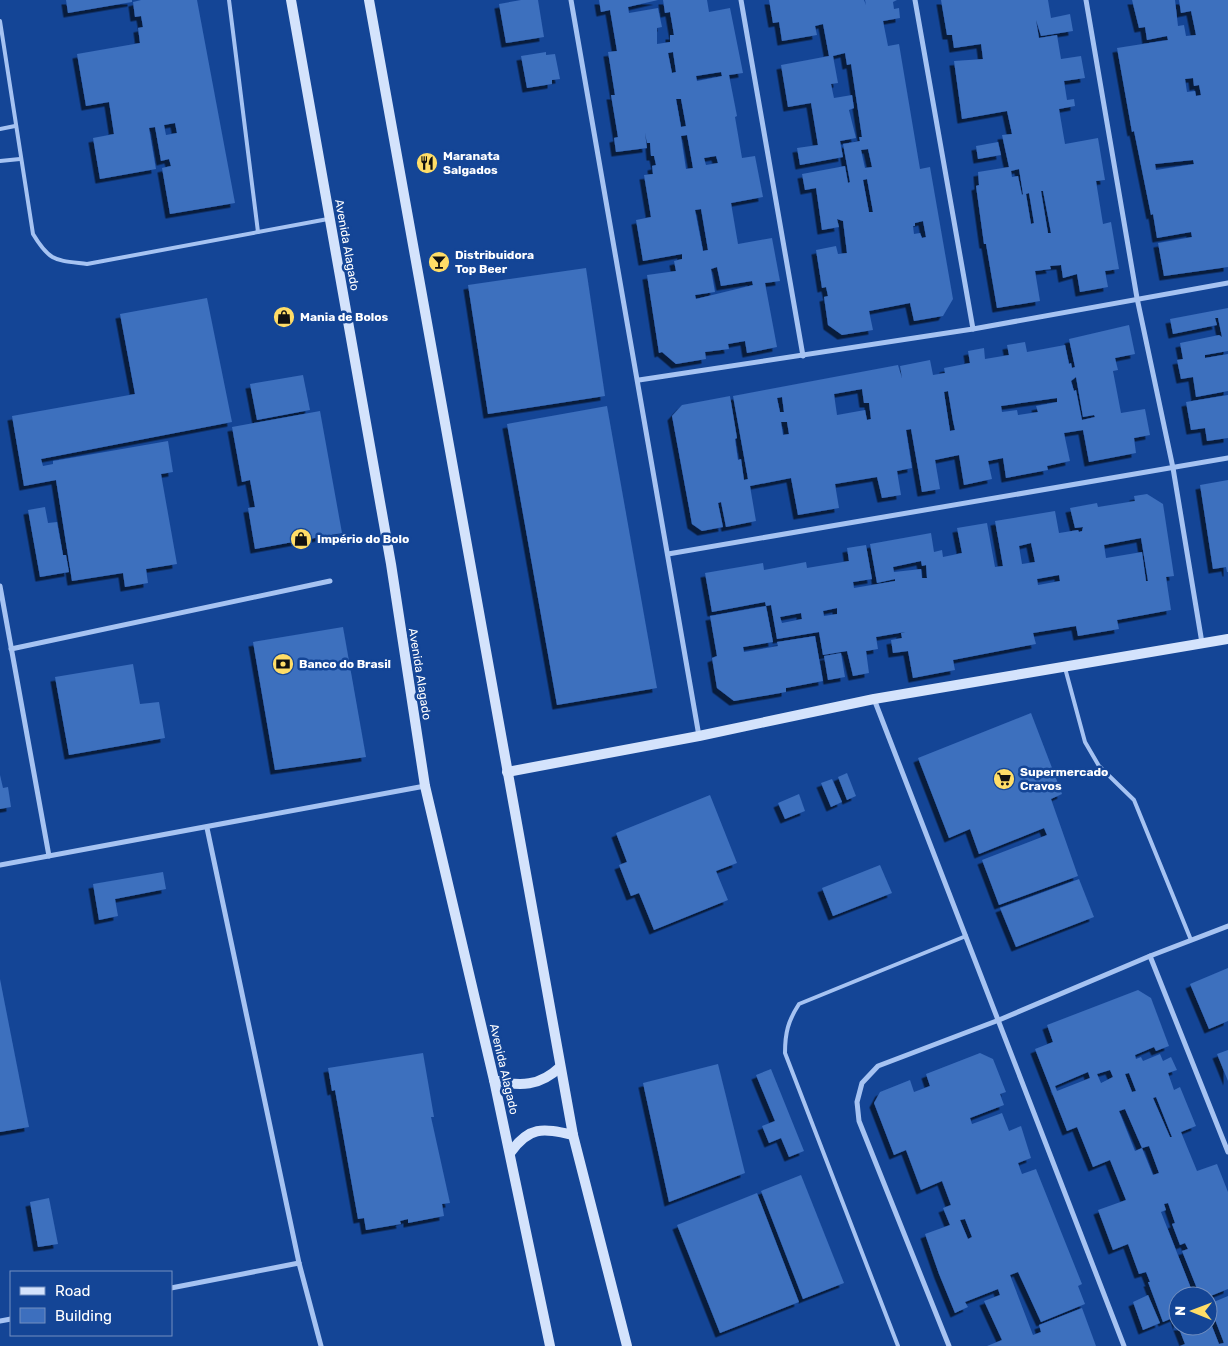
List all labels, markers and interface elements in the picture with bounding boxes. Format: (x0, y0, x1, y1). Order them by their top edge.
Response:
place label: Maranata Salgados (443, 149, 500, 177)
restaurant icon: Maranata Salgados (415, 151, 439, 175)
street label: Avenida Alagado (332, 198, 362, 292)
place label: Distribuidora Top Beer (455, 248, 534, 276)
bar icon: Distribuidora Top Beer (427, 250, 451, 274)
shop icon: Mania de Bolos (272, 305, 296, 329)
place label: Mania de Bolos (300, 310, 389, 324)
shop icon: Império do Bolo (289, 527, 313, 551)
place label: Império do Bolo (317, 532, 409, 546)
street label: Avenida Alagado (406, 627, 434, 721)
bank icon: Banco do Brasil (271, 652, 295, 676)
place label: Banco do Brasil (299, 657, 391, 671)
place label: Supermercado Cravos (1020, 765, 1108, 793)
supermarket icon: Supermercado Cravos (992, 767, 1016, 791)
street label: Avenida Alagado (487, 1022, 521, 1116)
legend (10, 1271, 172, 1336)
text: Road (55, 1282, 91, 1300)
north arrow (1168, 1286, 1218, 1336)
text: N (1172, 1306, 1189, 1316)
text: Building (55, 1307, 112, 1325)

